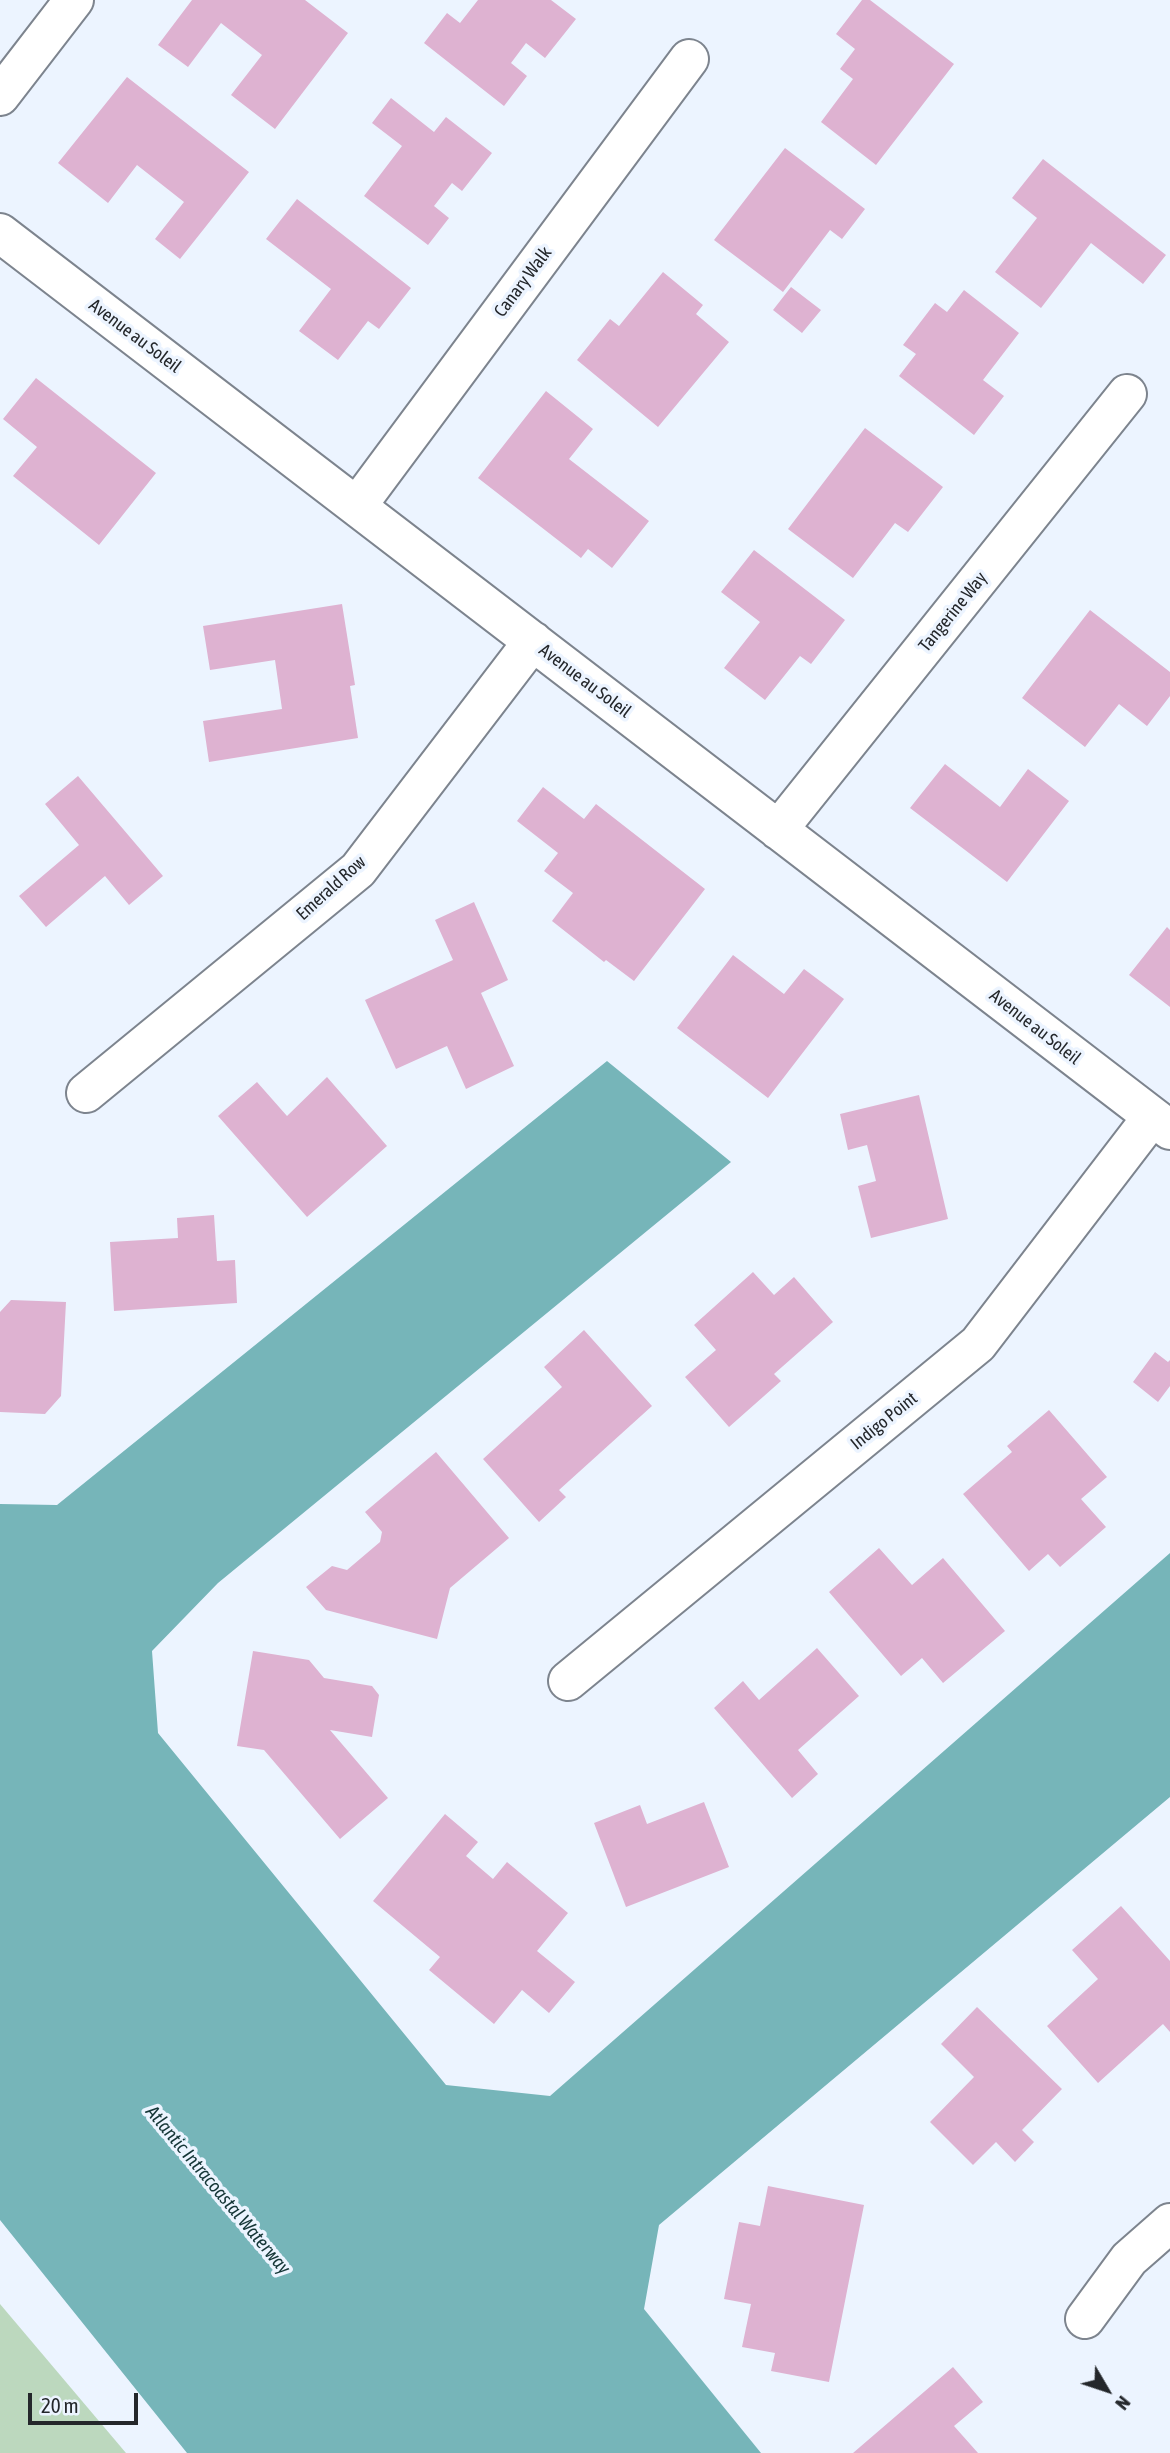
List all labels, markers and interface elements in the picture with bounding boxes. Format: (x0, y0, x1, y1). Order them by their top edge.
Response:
street label: Canary Walk (490, 243, 556, 321)
street label: Avenue au Soleil (85, 294, 185, 378)
street label: Tangerine Way (914, 568, 992, 656)
street label: Avenue au Soleil (535, 639, 635, 723)
street label: Emerald Row (292, 851, 370, 925)
street label: Avenue au Soleil (985, 985, 1085, 1069)
street label: Indigo Point (846, 1388, 922, 1454)
water label: Atlantic Intracoastal Waterway (141, 2101, 295, 2279)
north arrow (1072, 2355, 1142, 2425)
scale bar (32, 2380, 142, 2424)
text: N (1111, 2392, 1135, 2414)
text: 20 m (41, 2393, 79, 2417)

